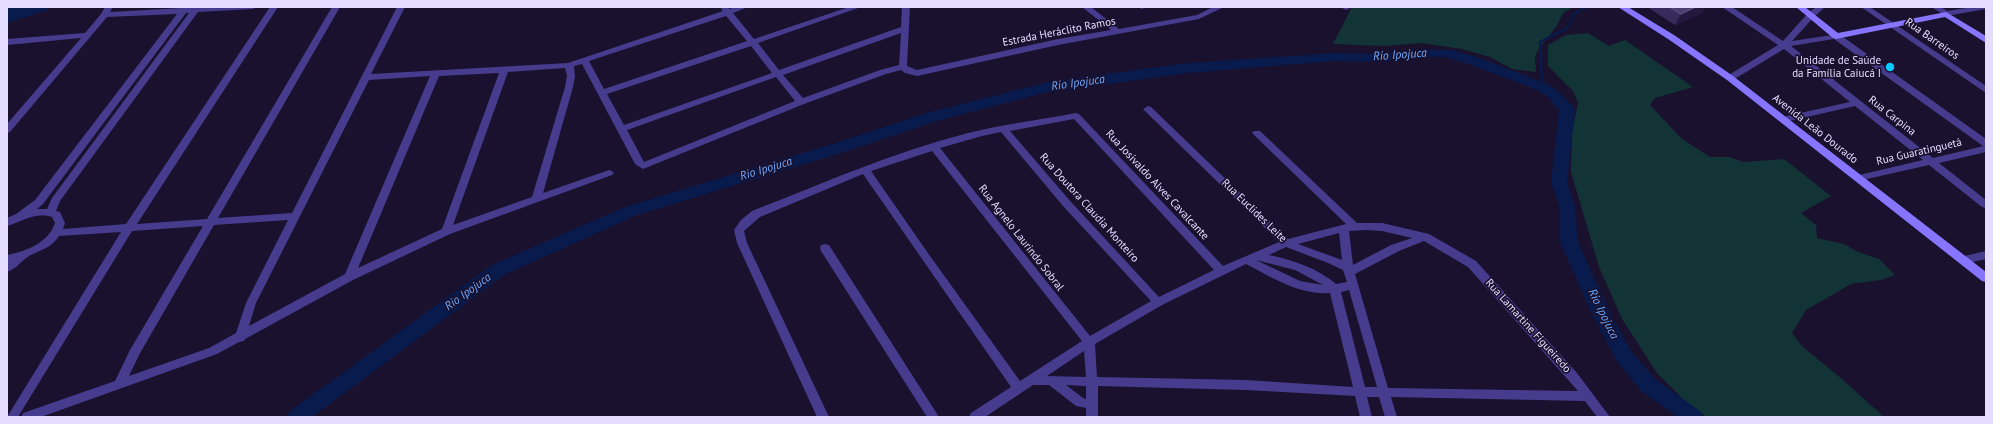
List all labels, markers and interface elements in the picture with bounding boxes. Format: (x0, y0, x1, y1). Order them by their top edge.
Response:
street label: Estrada Heráclito Ramos (1001, 15, 1117, 49)
street label: Rua Barreiros (1902, 16, 1962, 62)
water label: Rio Ipojuca (1373, 46, 1427, 64)
place label: Unidade de Saúde da Família Caiucá I (1792, 54, 1881, 80)
marker: Unidade de Saúde da Família Caiucá I (1884, 61, 1896, 73)
water label: Rio Ipojuca (1050, 72, 1106, 94)
street label: Avenida Leão Dourado (1770, 91, 1860, 167)
street label: Rua Carpina (1866, 93, 1918, 139)
street label: Rua Josivaldo Alves Cavalcante (1103, 127, 1211, 243)
street label: Rua Guaratinguetá (1875, 136, 1963, 168)
street label: Rua Doutora Claudia Monteiro (1037, 151, 1141, 265)
water label: Rio Ipojuca (738, 154, 794, 184)
street label: Rua Euclides Leite (1219, 177, 1289, 245)
street label: Rua Agnelo Laurindo Sobral (975, 182, 1067, 294)
water label: Rio Ipojuca (442, 270, 494, 314)
street label: Rua Lamartine Figueiredo (1482, 276, 1574, 376)
water label: Rio Ipojuca (1585, 287, 1621, 341)

